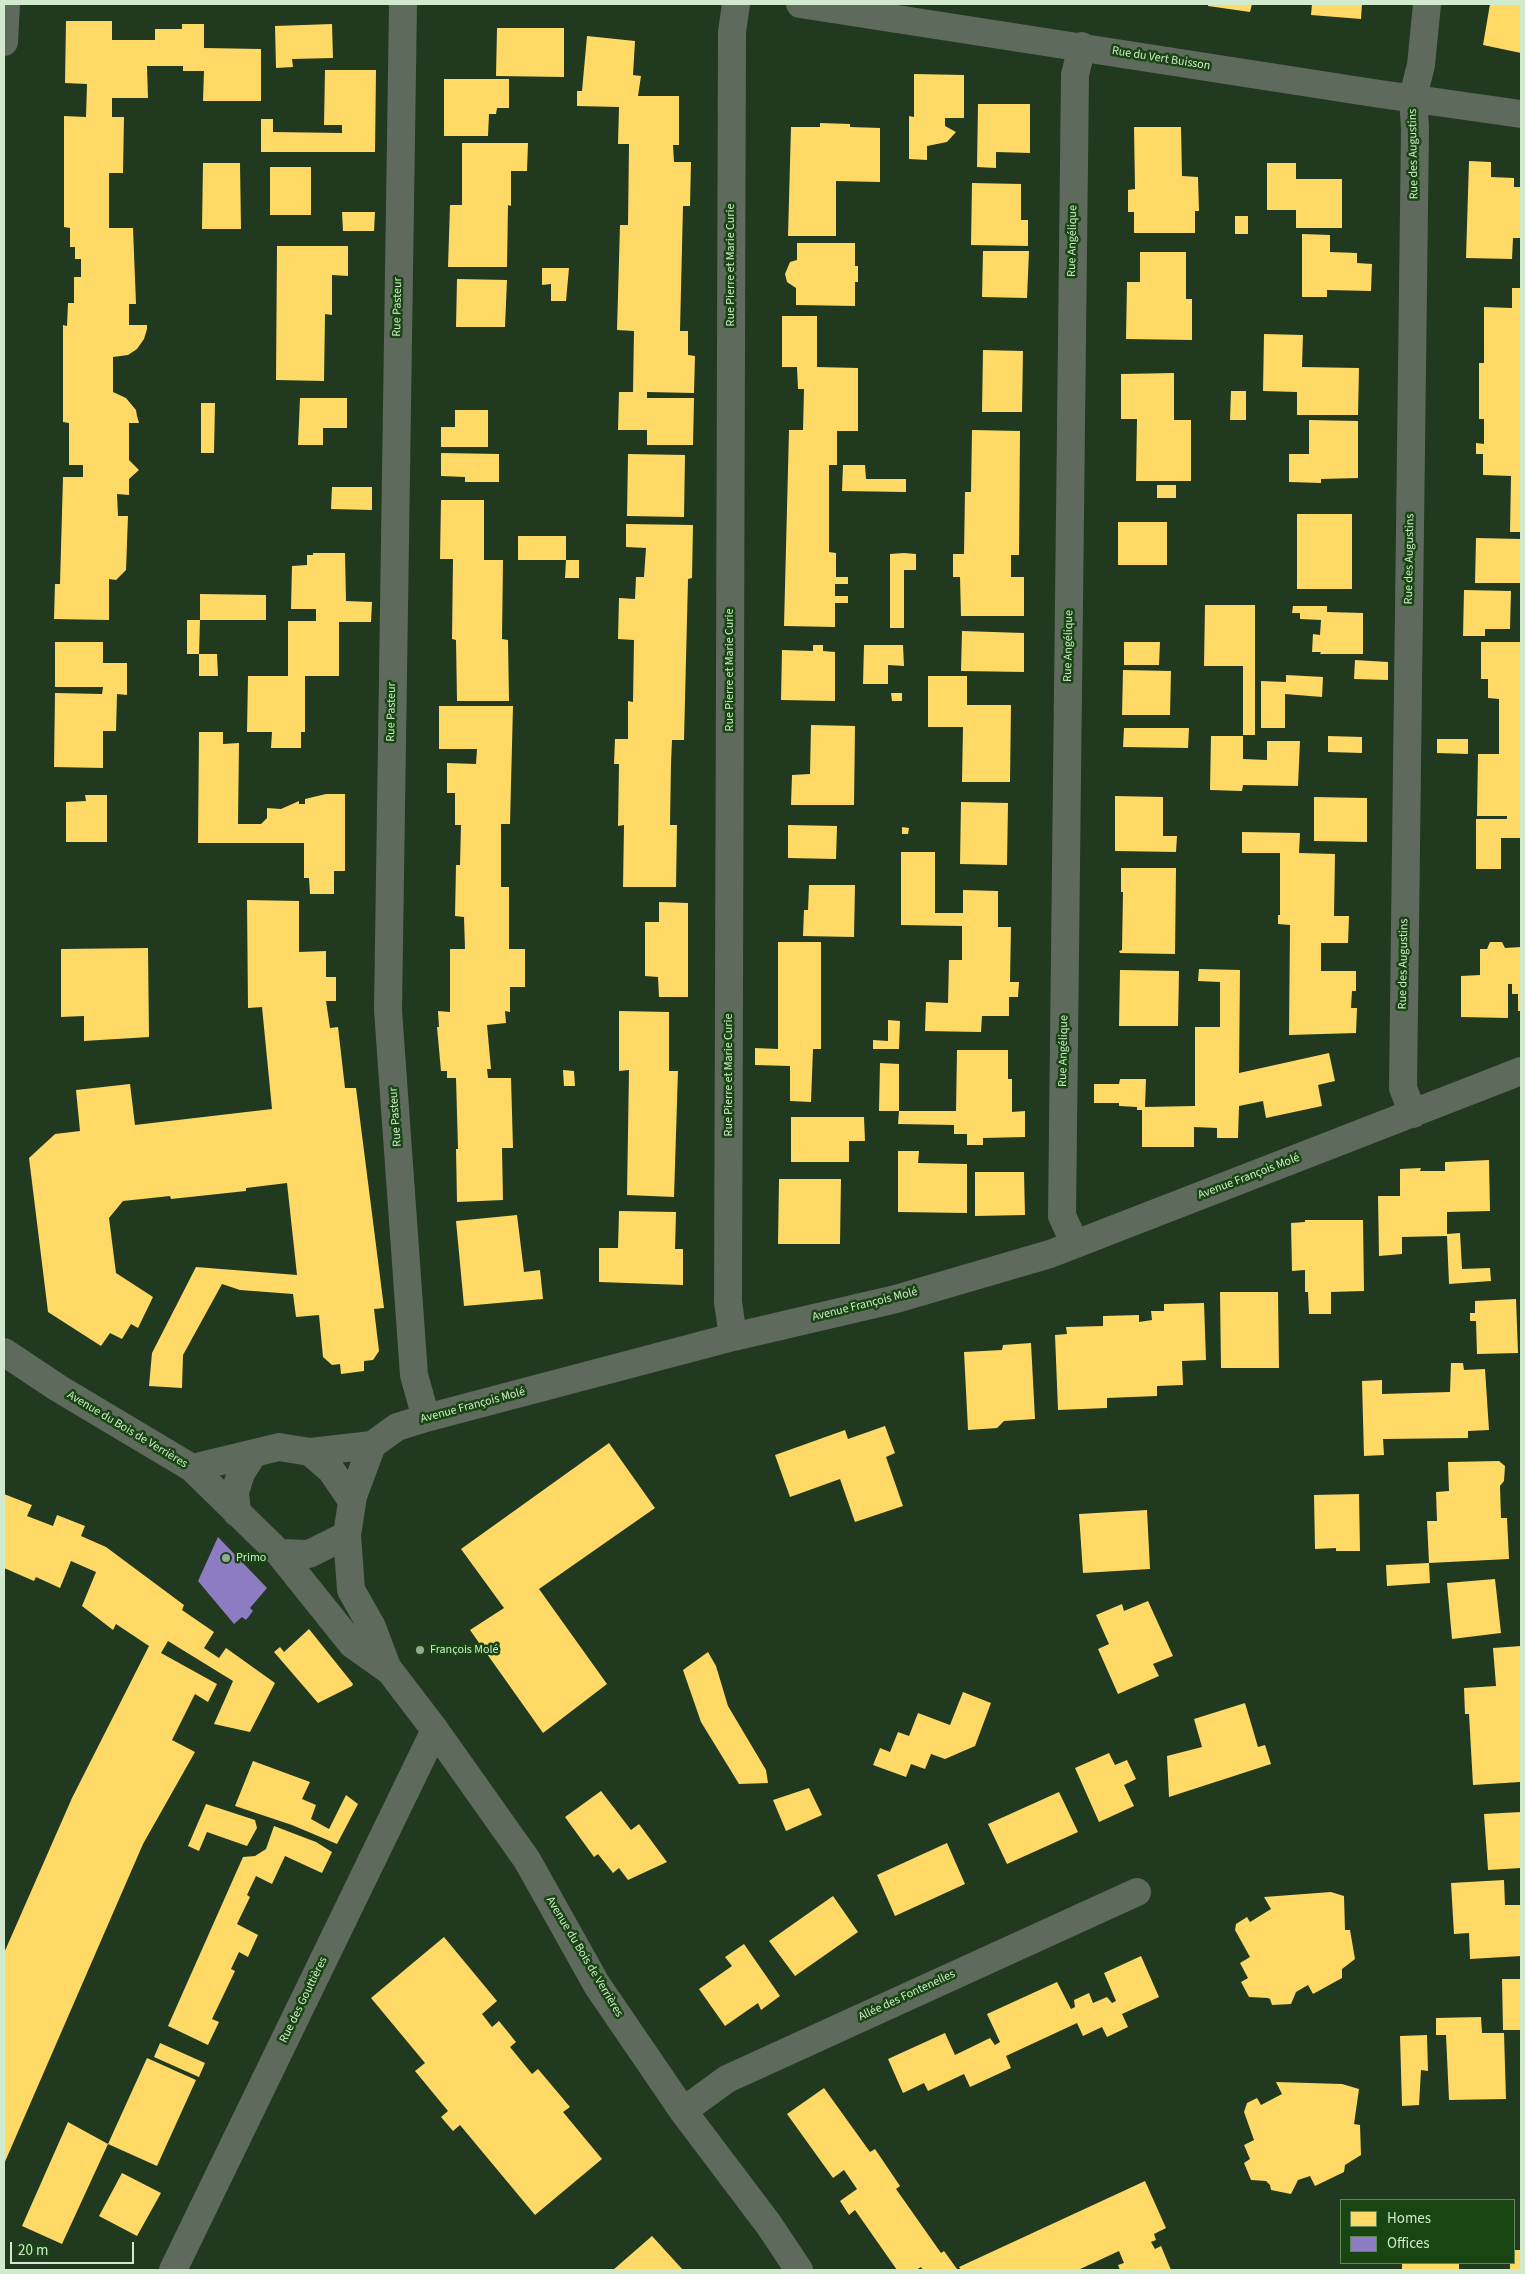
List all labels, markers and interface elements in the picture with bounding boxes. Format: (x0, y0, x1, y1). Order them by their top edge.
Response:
street label: Rue du Vert Buisson (1111, 44, 1211, 74)
street label: Rue des Augustins (1406, 109, 1422, 199)
street label: Rue Pierre et Marie Curie (724, 204, 738, 326)
street label: Rue Angélique (1065, 205, 1081, 277)
street label: Rue Pasteur (390, 277, 406, 337)
street label: Rue des Augustins (1402, 514, 1418, 604)
street label: Rue Pierre et Marie Curie (723, 609, 737, 731)
street label: Rue Angélique (1061, 610, 1077, 682)
street label: Rue Pasteur (384, 682, 400, 742)
street label: Rue des Augustins (1396, 919, 1412, 1009)
street label: Rue Pierre et Marie Curie (722, 1014, 736, 1136)
street label: Rue Angélique (1056, 1015, 1072, 1087)
street label: Rue Pasteur (387, 1087, 405, 1147)
street label: Avenue François Molé (1196, 1151, 1302, 1203)
street label: Avenue François Molé (811, 1285, 919, 1325)
street label: Avenue François Molé (419, 1385, 527, 1427)
street label: Avenue du Bois de Verrières (64, 1388, 190, 1472)
place label: Primo (236, 1551, 266, 1565)
marker: Primo (220, 1552, 232, 1564)
place label: François Molé (430, 1643, 499, 1657)
marker: François Molé (414, 1644, 426, 1656)
street label: Avenue du Bois de Verrières (542, 1894, 626, 2020)
street label: Rue des Gouttières (277, 1955, 331, 2045)
street label: Allée des Fontenelles (856, 1967, 958, 2025)
legend (1340, 2199, 1515, 2264)
text: Homes (1387, 2208, 1431, 2229)
scale bar (12, 2232, 136, 2264)
text: Offices (1387, 2233, 1430, 2254)
text: 20 m (18, 2240, 48, 2261)

